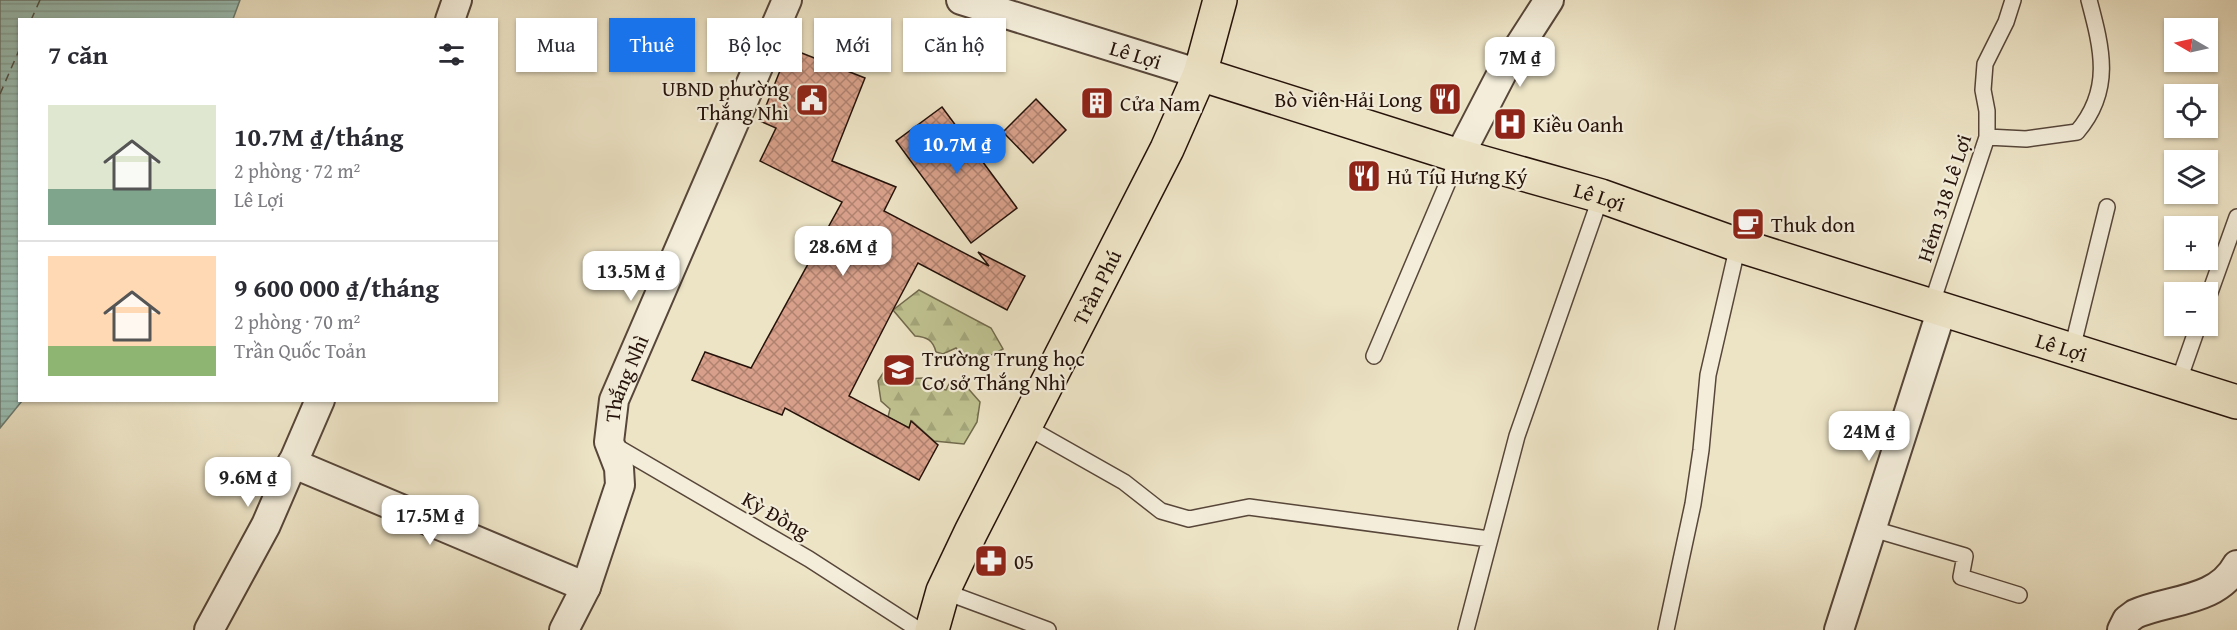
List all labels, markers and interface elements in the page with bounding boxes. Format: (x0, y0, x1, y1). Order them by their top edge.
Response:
chip: Mua (516, 18, 597, 72)
chip: Thuê (609, 18, 695, 72)
chip: Bộ lọc (707, 18, 802, 72)
chip: Mới (814, 18, 891, 72)
chip: Căn hộ (903, 18, 1006, 72)
north arrow (2164, 18, 2218, 72)
map controls (2164, 18, 2218, 336)
street label: Lê Lợi (1106, 32, 1166, 77)
text: 7 căn (48, 35, 108, 74)
pin: 7M ₫ (1484, 37, 1556, 88)
icon: filters (435, 38, 468, 71)
text: 7M ₫ (1499, 42, 1541, 71)
place label: UBND phường Thắng Nhì (662, 73, 790, 128)
restaurant icon: Bò viên Hải Long (1427, 81, 1463, 117)
public building icon: UBND phường Thắng Nhì (794, 82, 830, 118)
place label: Bò viên Hải Long (1275, 84, 1423, 115)
button: locate (2164, 84, 2218, 138)
building icon: Cửa Nam (1079, 85, 1115, 121)
place label: Cửa Nam (1120, 88, 1200, 119)
hospital icon: Kiều Oanh (1492, 106, 1528, 142)
place label: Kiều Oanh (1533, 109, 1624, 140)
text: 10.7M ₫/tháng (234, 117, 403, 156)
pin: 10.7M ₫ (902, 124, 1012, 175)
icon: home (96, 129, 168, 201)
text: 10.7M ₫ (923, 129, 991, 158)
street label: Hẻm 318 Lê Lợi (1909, 130, 1979, 266)
button: layers (2164, 150, 2218, 204)
text: 2 phòng · 72 m² (234, 156, 360, 185)
restaurant icon: Hủ Tíu Hưng Ký (1346, 158, 1382, 194)
place label: Hủ Tíu Hưng Ký (1387, 161, 1528, 192)
street label: Lê Lợi (1570, 174, 1630, 219)
text: Lê Lợi (234, 185, 284, 214)
cafe icon: Thuk don (1730, 206, 1766, 242)
place label: Thuk don (1771, 209, 1855, 240)
button: + (2164, 216, 2218, 270)
pin: 28.6M ₫ (788, 226, 898, 277)
text: 28.6M ₫ (809, 231, 877, 260)
street label: Trần Phú (1064, 243, 1129, 330)
pin: 13.5M ₫ (576, 251, 686, 302)
text: 13.5M ₫ (597, 256, 665, 285)
text: 9 600 000 ₫/tháng (234, 268, 439, 307)
icon: home (96, 280, 168, 352)
button: − (2164, 282, 2218, 336)
text: 2 phòng · 70 m² (234, 307, 360, 336)
street label: Lê Lợi (2032, 324, 2091, 370)
street label: Thắng Nhì (596, 330, 656, 424)
text: Trần Quốc Toản (234, 336, 366, 365)
place label: Trường Trung học Cơ sở Thắng Nhì (922, 343, 1085, 398)
school or university icon: Trường Trung học Cơ sở Thắng Nhì (881, 352, 917, 388)
pin: 24M ₫ (1827, 411, 1911, 462)
text: 24M ₫ (1843, 416, 1895, 445)
pin: 9.6M ₫ (199, 457, 297, 508)
text: 9.6M ₫ (219, 462, 277, 491)
street label: Kỳ Đồng (737, 483, 816, 547)
pin: 17.5M ₫ (375, 495, 485, 546)
text: 17.5M ₫ (396, 500, 464, 529)
pharmacy icon: 05 (973, 543, 1009, 579)
place label: 05 (1014, 546, 1034, 577)

